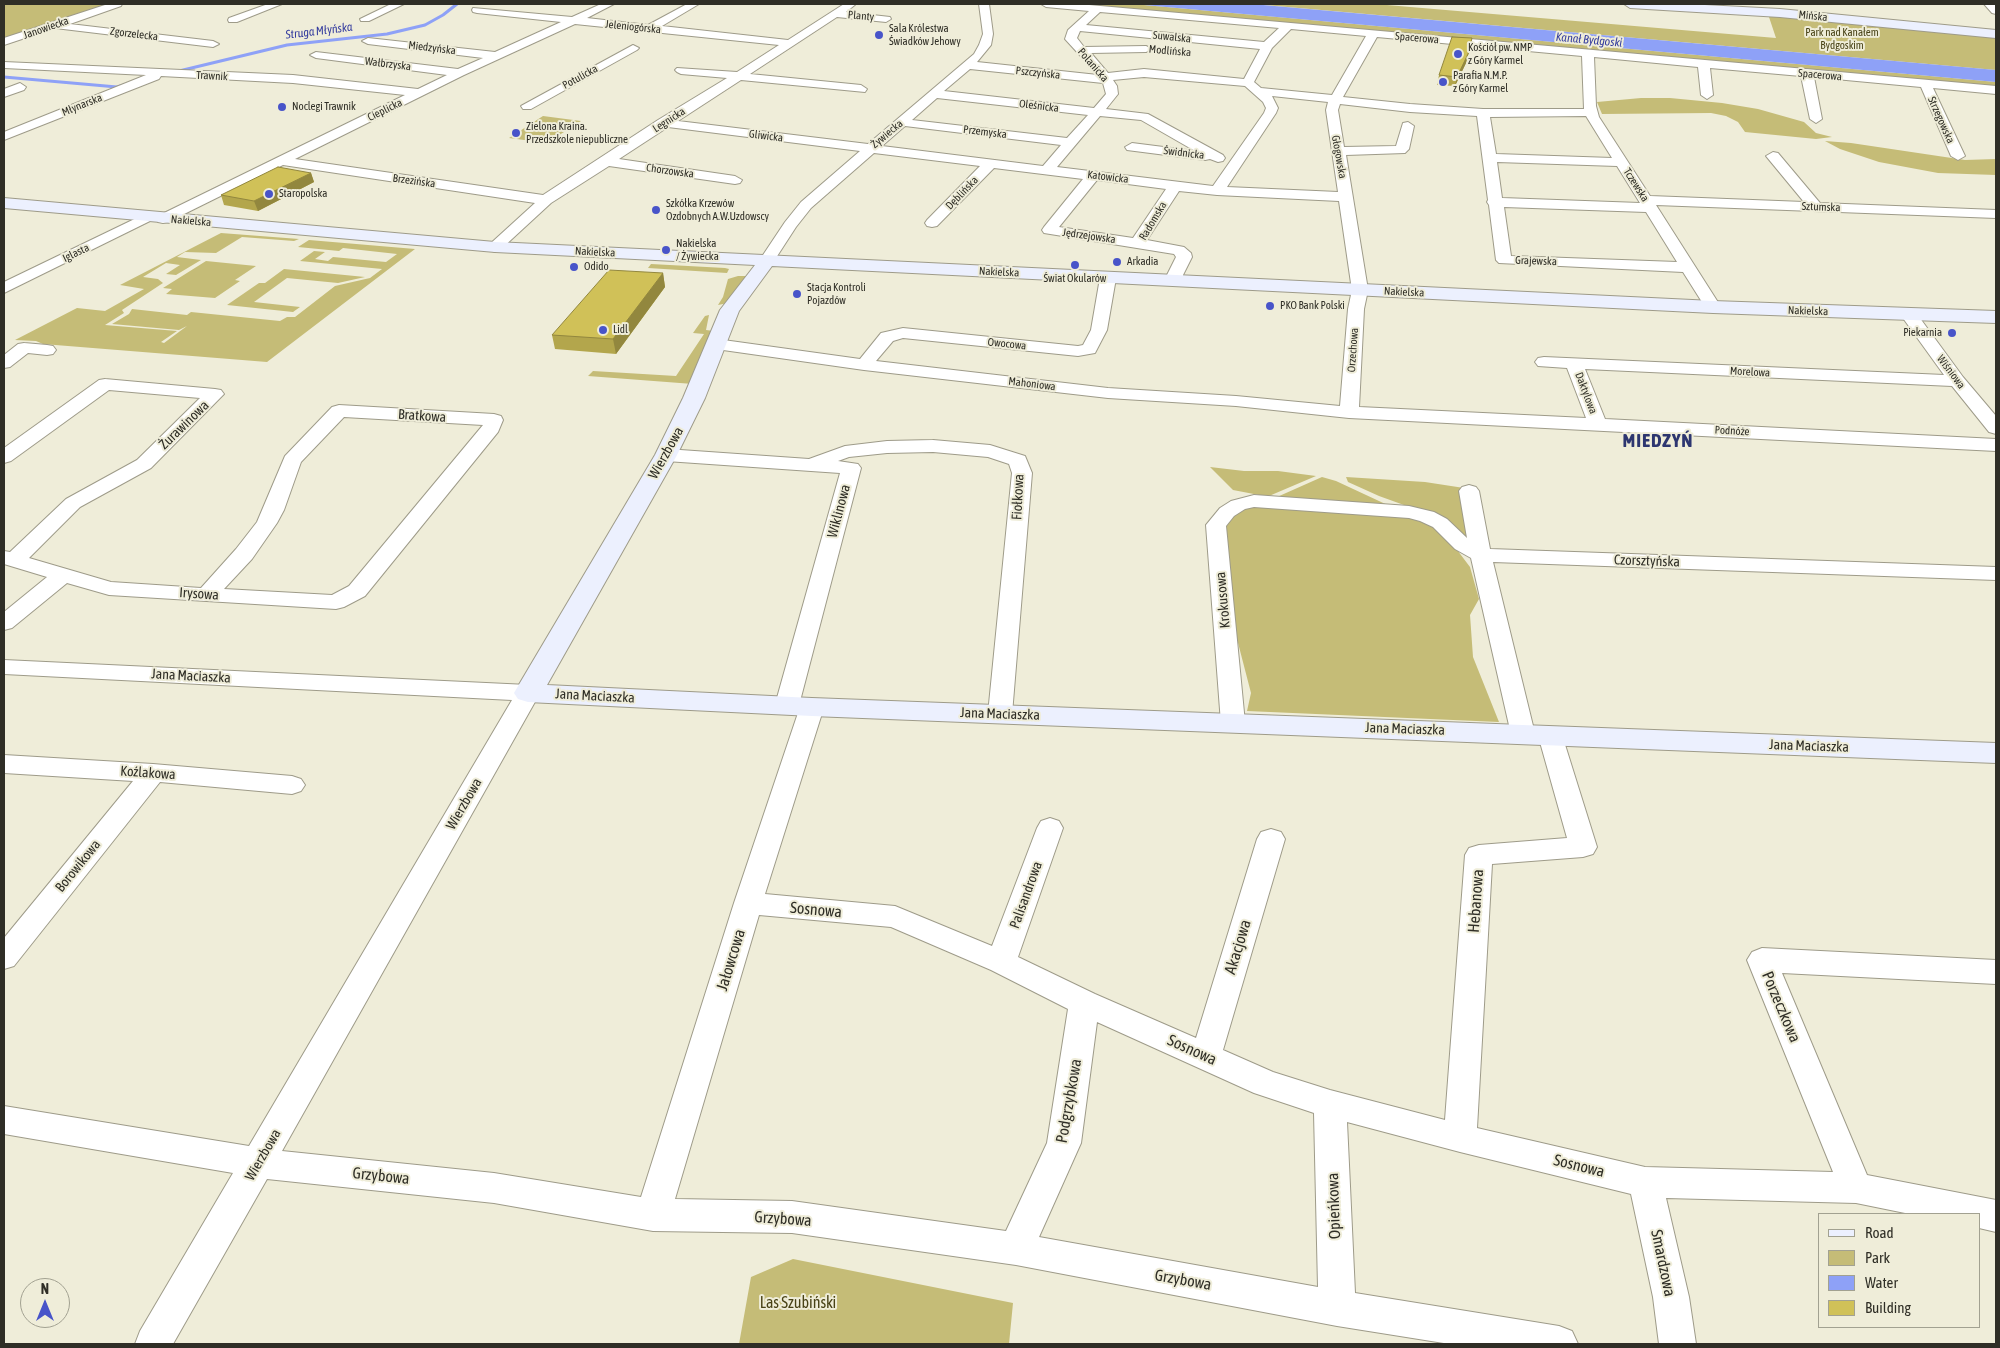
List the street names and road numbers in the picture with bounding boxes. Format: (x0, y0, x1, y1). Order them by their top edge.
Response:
street label: Planty (847, 8, 875, 24)
street label: Mińska (1798, 8, 1828, 24)
street label: Janowiecka (22, 14, 70, 42)
street label: Jeleniogórska (604, 18, 662, 36)
street label: Zgorzelecka (109, 24, 159, 44)
street label: Suwalska (1152, 28, 1192, 46)
street label: Spacerowa (1395, 30, 1439, 46)
street label: Miedzyńska (408, 39, 456, 57)
street label: Modlińska (1148, 43, 1192, 59)
street label: Polanicka (1075, 45, 1111, 85)
street label: Wałbrzyska (364, 55, 412, 73)
street label: Potulicka (560, 62, 600, 92)
street label: Pszczyńska (1015, 64, 1061, 82)
street label: Spacerowa (1798, 67, 1842, 83)
street label: Trawnik (196, 69, 228, 83)
street label: Młynarska (60, 91, 104, 119)
street label: Strzegowska (1925, 95, 1957, 145)
street label: Cieplicka (365, 96, 405, 124)
street label: Oleśnicka (1018, 97, 1060, 115)
street label: Legnicka (650, 105, 688, 135)
street label: Żywiecka (868, 117, 906, 151)
street label: Przemyska (962, 123, 1008, 141)
street label: Gliwicka (748, 127, 784, 145)
street label: Głogowska (1329, 134, 1349, 180)
street label: Świdnicka (1163, 144, 1205, 162)
street label: Chorzowska (645, 161, 695, 181)
street label: Tczewska (1620, 166, 1652, 204)
street label: Katowicka (1087, 168, 1129, 186)
street label: Brzezińska (392, 171, 436, 191)
street label: Dęblińska (943, 174, 981, 212)
street label: Radomska (1136, 199, 1170, 243)
street label: Sztumska (1801, 200, 1841, 214)
street label: Nakielska (170, 213, 212, 229)
street label: Jędrzejowska (1061, 226, 1117, 246)
street label: Iglasta (61, 241, 91, 265)
street label: Nakielska (574, 244, 616, 260)
street label: Grajewska (1515, 254, 1557, 268)
street label: Nakielska (978, 264, 1020, 280)
street label: Nakielska (1383, 284, 1425, 300)
street label: Nakielska (1788, 304, 1828, 318)
street label: Orzechowa (1345, 327, 1361, 373)
street label: Owocowa (987, 335, 1027, 353)
street label: Wiśniowa (1934, 353, 1968, 391)
street label: Morelowa (1730, 364, 1770, 380)
street label: Daktylowa (1572, 370, 1600, 416)
street label: Mahoniowa (1008, 375, 1056, 393)
street label: Żurawinowa (156, 397, 212, 453)
street label: Bratkowa (397, 406, 447, 426)
street label: Podnóże (1714, 423, 1750, 439)
street label: Wierzbowa (645, 424, 687, 482)
street label: Fiołkowa (1008, 473, 1028, 521)
street label: Wiklinowa (824, 483, 854, 539)
street label: Czorsztyńska (1614, 551, 1680, 571)
street label: Krokusowa (1212, 571, 1234, 629)
street label: Irysowa (179, 584, 219, 604)
street label: Jana Maciaszka (151, 666, 231, 686)
street label: Jana Maciaszka (555, 686, 635, 706)
street label: Jana Maciaszka (960, 704, 1040, 724)
street label: Jana Maciaszka (1365, 719, 1445, 739)
street label: Jana Maciaszka (1769, 736, 1849, 756)
street label: Koźlakowa (120, 763, 176, 783)
street label: Wierzbowa (443, 775, 485, 833)
street label: Borowikowa (52, 836, 104, 896)
street label: Palisandrowa (1006, 859, 1046, 931)
street label: Hebanowa (1464, 869, 1488, 933)
street label: Sosnowa (789, 898, 843, 922)
street label: Akacjowa (1221, 917, 1255, 977)
street label: Jałowcowa (713, 927, 749, 993)
street label: Porzeczkowa (1757, 969, 1805, 1045)
street label: Sosnowa (1164, 1031, 1220, 1069)
street label: Podgrzybkowa (1052, 1057, 1086, 1145)
street label: Wierzbowa (242, 1126, 284, 1184)
street label: Sosnowa (1552, 1150, 1606, 1182)
street label: Grzybowa (351, 1163, 411, 1189)
street label: Opieńkowa (1323, 1172, 1345, 1240)
street label: Grzybowa (754, 1207, 812, 1231)
street label: Smardzowa (1647, 1228, 1679, 1298)
street label: Grzybowa (1153, 1266, 1213, 1294)

